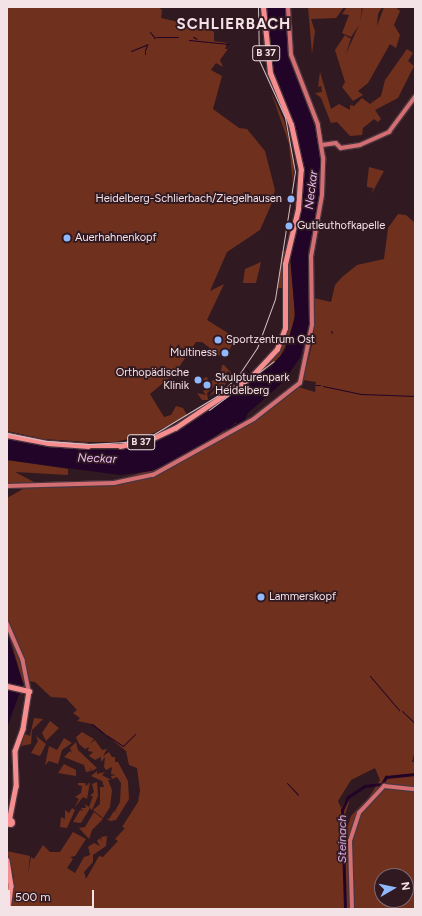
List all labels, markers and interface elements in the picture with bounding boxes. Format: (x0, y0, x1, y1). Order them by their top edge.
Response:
district label: SCHLIERBACH (177, 16, 291, 34)
road number: B 37 (252, 45, 280, 61)
water label: Neckar (302, 170, 322, 210)
place label: Heidelberg-Schlierbach/Ziegelhausen (95, 192, 282, 206)
marker: Heidelberg-Schlierbach/Ziegelhausen (285, 193, 297, 205)
place label: Gutleuthofkapelle (297, 219, 385, 233)
marker: Gutleuthofkapelle (284, 221, 294, 231)
place label: Auerhahnenkopf (75, 231, 157, 245)
marker: Auerhahnenkopf (62, 233, 72, 243)
place label: Sportzentrum Ost (226, 333, 315, 347)
marker: Sportzentrum Ost (213, 335, 223, 345)
place label: Multiness (170, 346, 217, 360)
marker: Multiness (220, 348, 230, 358)
place label: Orthopädische Klinik (116, 367, 189, 393)
place label: Skulpturenpark Heidelberg (215, 372, 289, 398)
marker: Orthopädische Klinik (192, 374, 204, 386)
marker: Skulpturenpark Heidelberg (202, 380, 212, 390)
road number: B 37 (127, 434, 155, 450)
water label: Neckar (77, 451, 117, 467)
place label: Lammerskopf (269, 590, 336, 604)
marker: Lammerskopf (256, 592, 266, 602)
water label: Steinach (336, 815, 350, 863)
north arrow (374, 868, 414, 908)
text: N (398, 881, 412, 891)
scale bar (10, 882, 96, 908)
text: 500 m (15, 890, 50, 904)

